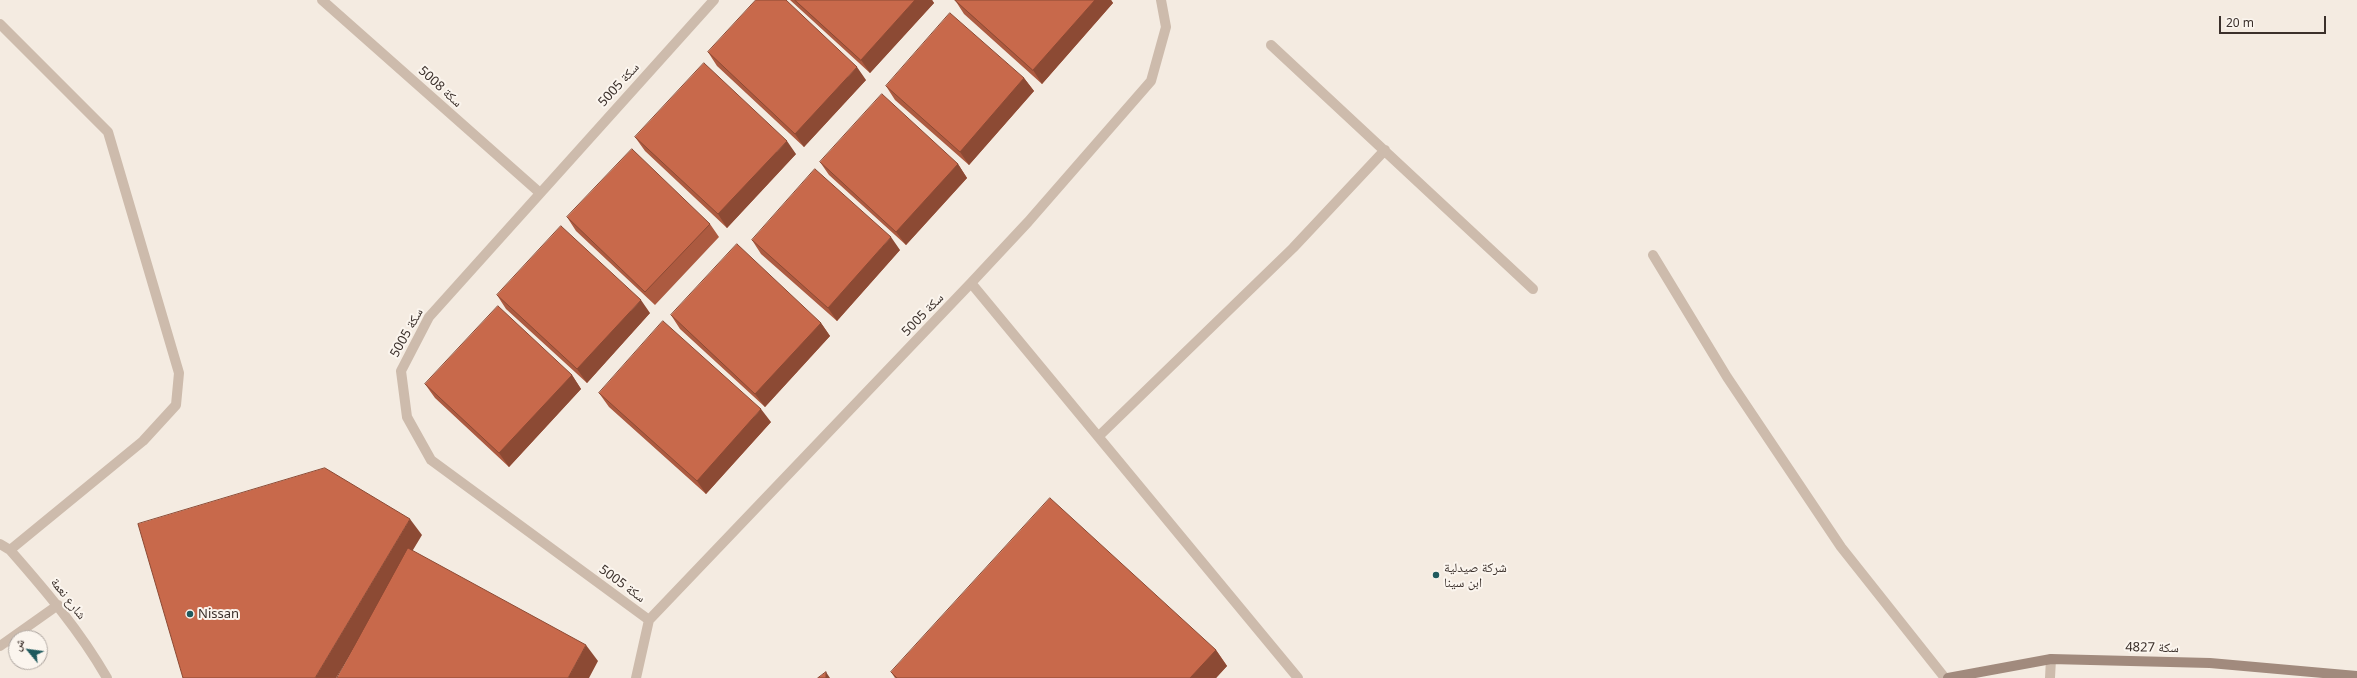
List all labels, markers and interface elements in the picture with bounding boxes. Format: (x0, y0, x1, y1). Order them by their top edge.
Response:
scale bar (2221, 8, 2328, 34)
text: 20 m (2226, 14, 2254, 31)
street label: سكة 5005 (595, 60, 643, 110)
street label: سكة 5008 (415, 63, 465, 111)
street label: سكة 5005 (899, 290, 947, 340)
street label: سكة 5005 (387, 306, 427, 360)
place label: شركة صيدلية ابن سينا (1444, 560, 1507, 591)
street label: سكة 5005 (596, 562, 648, 606)
marker: شركة صيدلية ابن سينا (1431, 570, 1441, 580)
street label: شارع نعمة (47, 575, 89, 623)
place label: Nissan (198, 606, 239, 622)
marker: Nissan (185, 609, 195, 619)
north arrow (8, 630, 48, 670)
text: ش (9, 636, 27, 653)
street label: سكة 4827 (2125, 640, 2179, 656)

